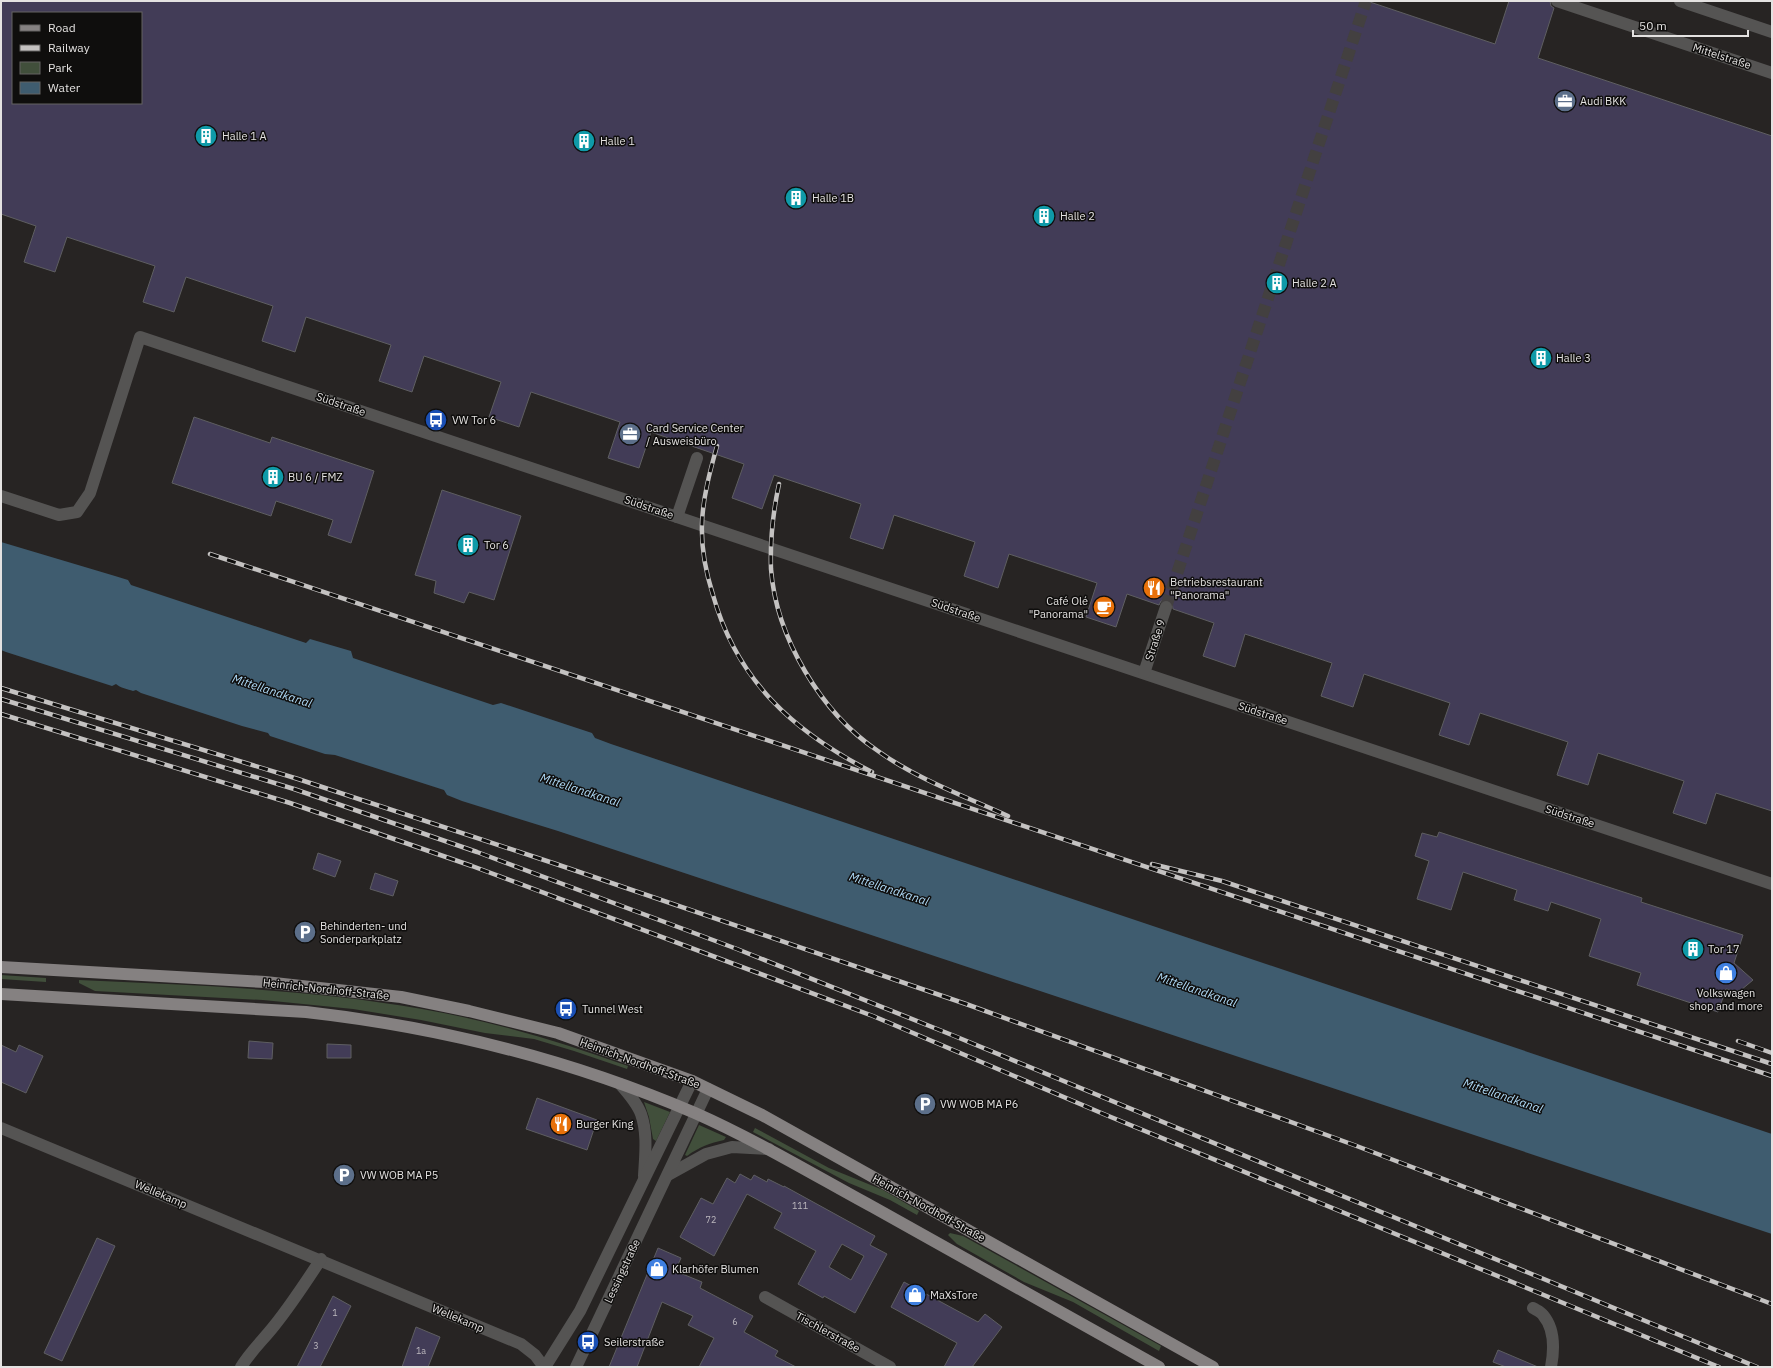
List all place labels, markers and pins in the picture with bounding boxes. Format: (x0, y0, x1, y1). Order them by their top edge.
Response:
office icon: Audi BKK (1552, 88, 1578, 114)
place label: Audi BKK (1580, 94, 1626, 108)
building icon: Halle 1 A (193, 123, 219, 149)
building icon: Halle 1 (571, 128, 597, 154)
place label: Halle 1 A (222, 129, 266, 143)
place label: Halle 1 (600, 134, 635, 148)
building icon: Halle 1B (783, 185, 809, 211)
place label: Halle 1B (812, 191, 854, 205)
building icon: Halle 2 (1031, 203, 1057, 229)
place label: Halle 2 (1060, 209, 1095, 223)
building icon: Halle 2 A (1264, 270, 1290, 296)
place label: Halle 2 A (1292, 276, 1336, 290)
building icon: Halle 3 (1528, 345, 1554, 371)
place label: Halle 3 (1556, 351, 1591, 365)
bus stop icon: VW Tor 6 (423, 407, 449, 433)
place label: VW Tor 6 (452, 413, 496, 427)
office icon: Card Service Center / Ausweisbüro (617, 421, 643, 447)
place label: Card Service Center / Ausweisbüro (646, 421, 744, 448)
building icon: BU 6 / FMZ (260, 464, 286, 490)
place label: BU 6 / FMZ (288, 470, 343, 484)
building icon: Tor 6 (455, 532, 481, 558)
place label: Tor 6 (484, 538, 509, 552)
restaurant icon: Betriebsrestaurant "Panorama" (1141, 575, 1167, 601)
place label: Betriebsrestaurant "Panorama" (1170, 575, 1263, 602)
place label: Café Olé "Panorama" (1029, 594, 1088, 621)
cafe icon: Café Olé "Panorama" (1091, 594, 1117, 620)
parking icon: Behinderten- und Sonderparkplatz (292, 919, 318, 945)
place label: Behinderten- und Sonderparkplatz (320, 919, 407, 946)
building icon: Tor 17 (1680, 936, 1706, 962)
place label: Tor 17 (1708, 942, 1740, 956)
shop icon: Volkswagen shop and more (1713, 960, 1739, 986)
place label: Volkswagen shop and more (1689, 986, 1763, 1013)
bus stop icon: Tunnel West (553, 996, 579, 1022)
place label: Tunnel West (582, 1002, 643, 1016)
parking icon: VW WOB MA P6 (912, 1091, 938, 1117)
place label: VW WOB MA P6 (940, 1097, 1018, 1111)
restaurant icon: Burger King (548, 1111, 574, 1137)
place label: Burger King (576, 1117, 634, 1131)
parking icon: VW WOB MA P5 (331, 1162, 357, 1188)
place label: VW WOB MA P5 (360, 1168, 438, 1182)
shop icon: Klarhöfer Blumen (644, 1256, 670, 1282)
place label: Klarhöfer Blumen (672, 1262, 759, 1276)
shop icon: MaXsTore (902, 1282, 928, 1308)
place label: MaXsTore (930, 1288, 978, 1302)
bus stop icon: Seilerstraße (575, 1329, 601, 1355)
place label: Seilerstraße (604, 1335, 664, 1349)

